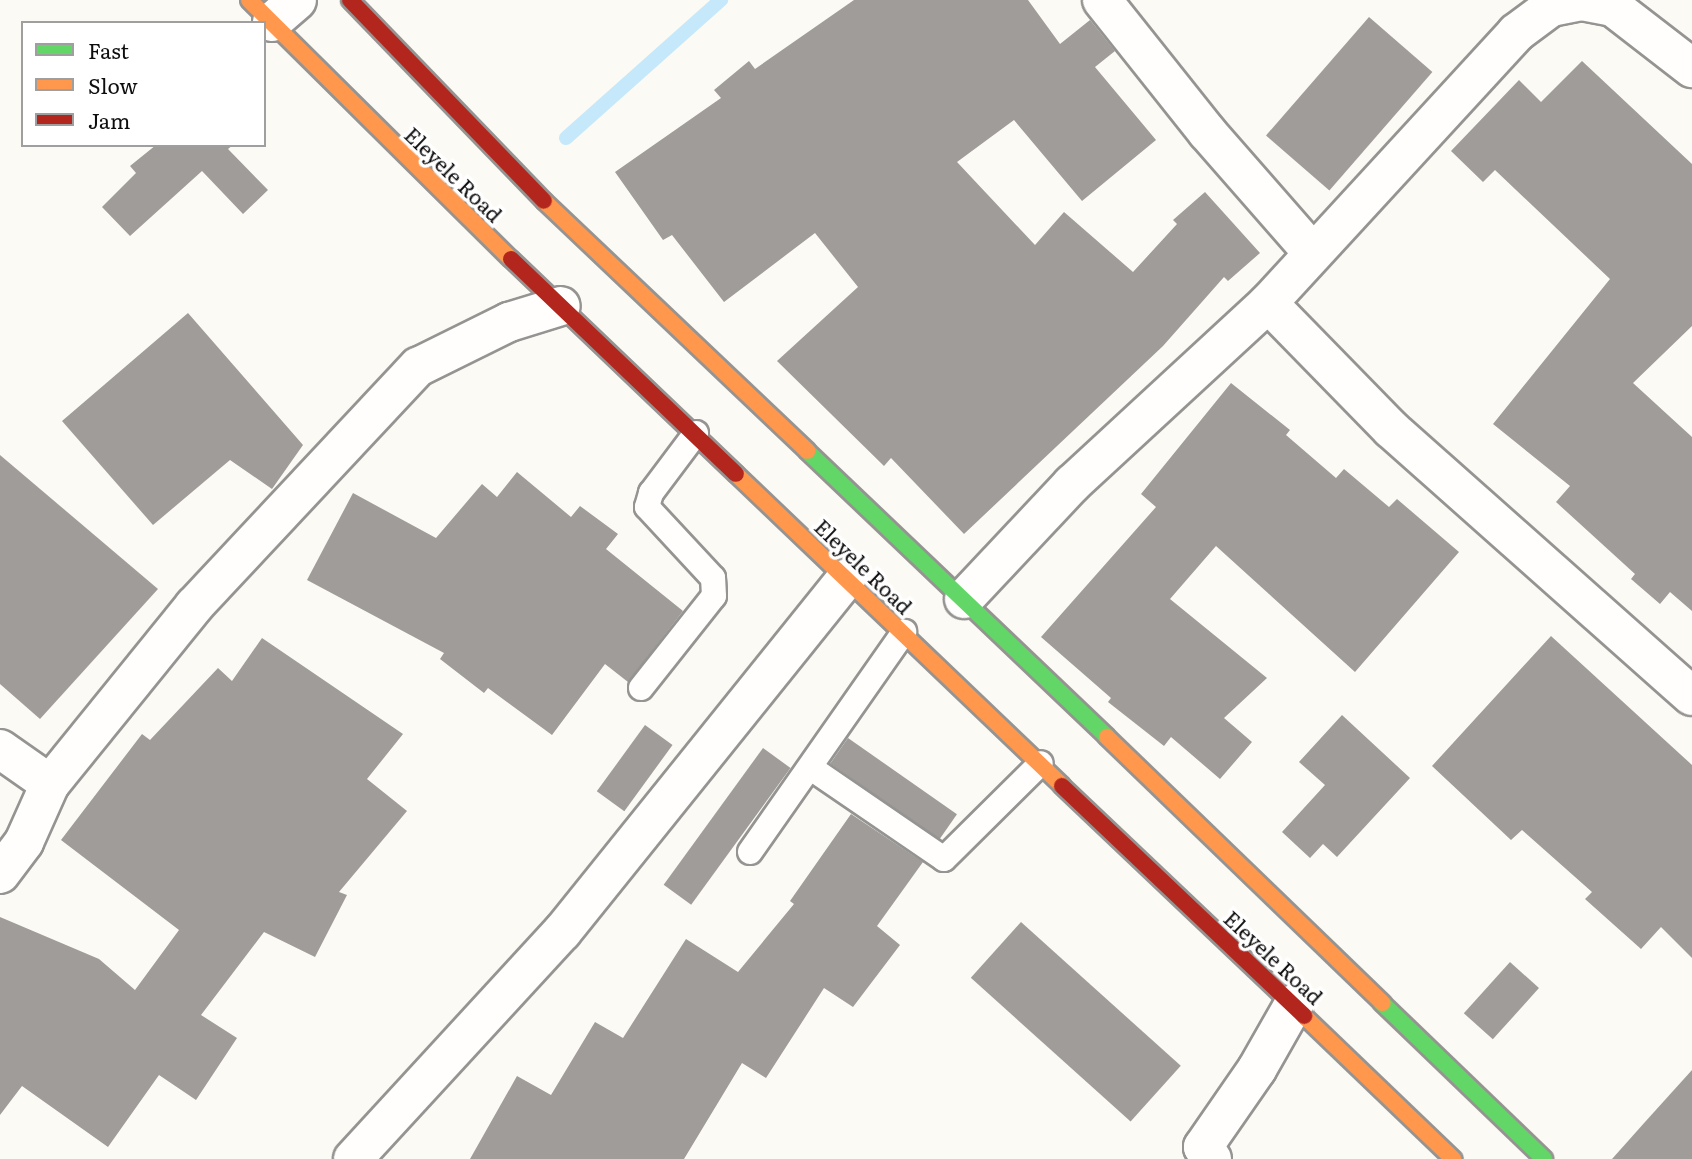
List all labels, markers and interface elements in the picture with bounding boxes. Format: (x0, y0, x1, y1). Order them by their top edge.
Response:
legend (21, 21, 266, 147)
text: Fast (88, 34, 129, 65)
text: Slow (88, 69, 138, 100)
text: Jam (88, 104, 130, 135)
street label: Eleyele Road (400, 121, 508, 227)
street label: Eleyele Road (810, 513, 918, 619)
street label: Eleyele Road (1219, 905, 1329, 1009)

